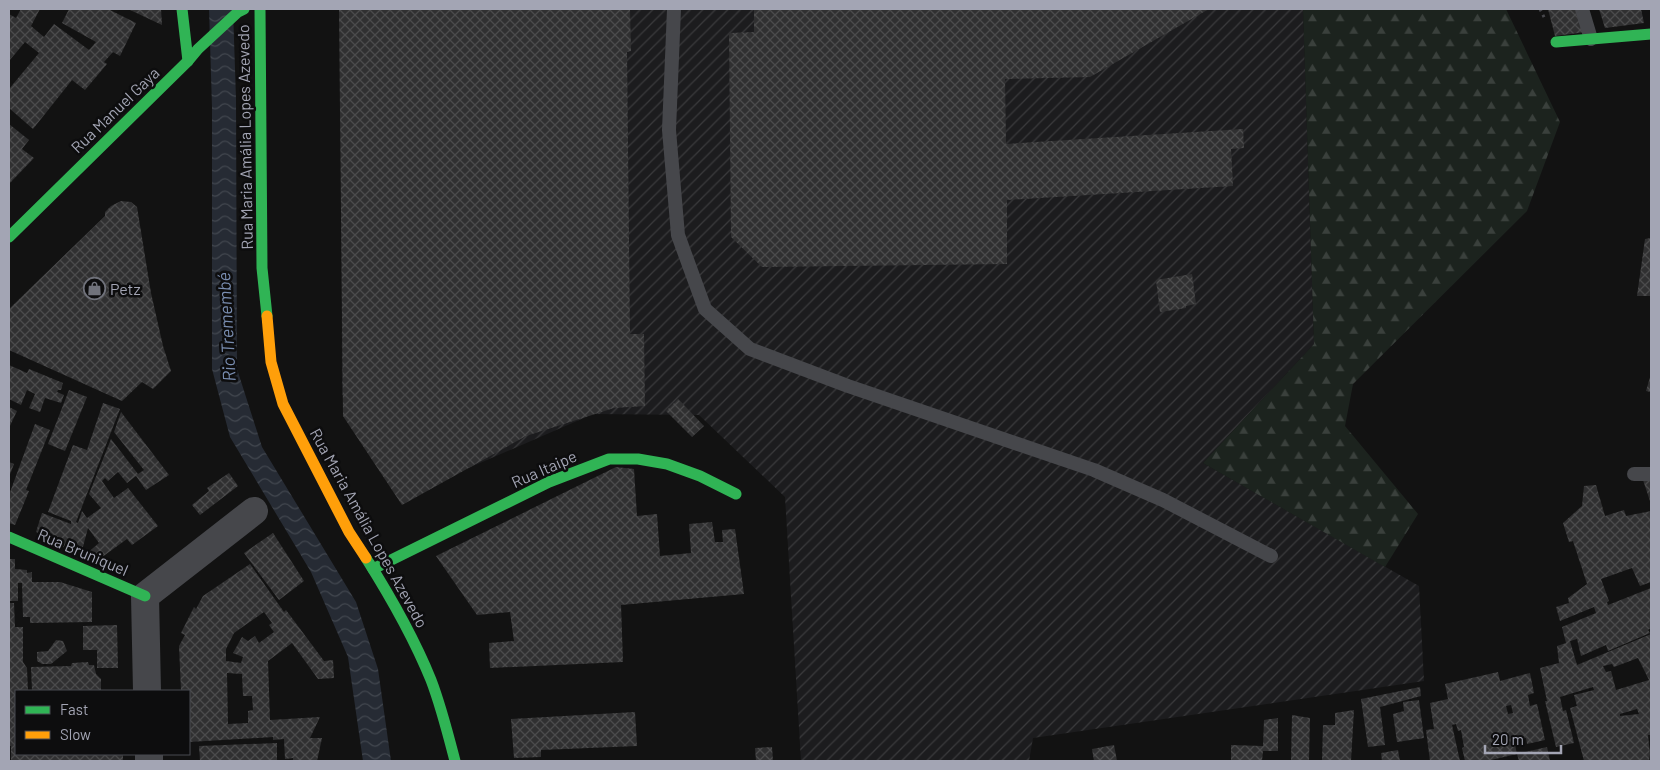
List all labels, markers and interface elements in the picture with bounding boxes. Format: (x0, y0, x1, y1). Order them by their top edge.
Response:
street label: Rua Maria Amália Lopes Azevedo (233, 24, 256, 250)
street label: Rua Manuel Gaya (67, 63, 163, 156)
water label: Rio Tremembé (212, 272, 240, 382)
shop icon: Petz (82, 277, 106, 301)
place label: Petz (110, 279, 141, 298)
street label: Rua Maria Amália Lopes Azevedo (307, 425, 432, 631)
street label: Rua Itaipe (508, 446, 579, 491)
street label: Rua Bruniquel (35, 524, 131, 579)
legend (15, 690, 190, 755)
text: Fast (60, 700, 88, 718)
scale bar (1485, 722, 1561, 754)
text: Slow (60, 725, 91, 743)
text: 20 m (1492, 730, 1524, 748)

